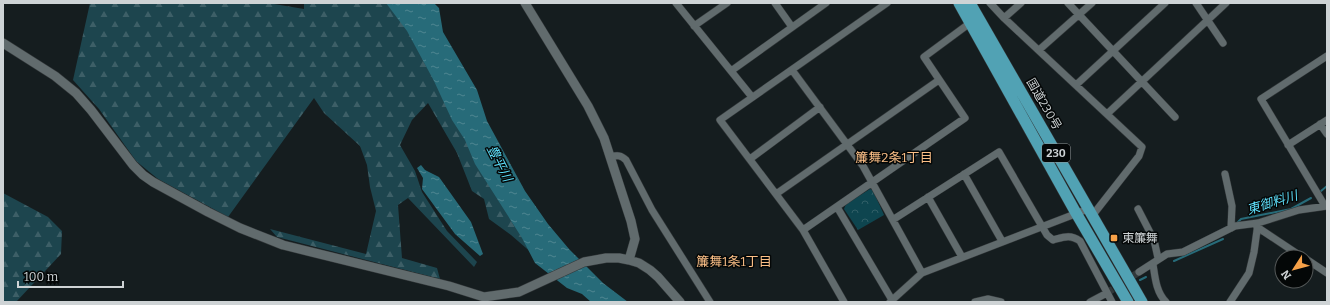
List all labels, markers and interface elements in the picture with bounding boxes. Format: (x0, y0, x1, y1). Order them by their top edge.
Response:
street label: 国道230号 (1024, 76, 1064, 132)
water label: 豊平川 (484, 142, 516, 186)
road number: 230 (1042, 144, 1070, 162)
district label: 簾舞2条1丁目 (855, 150, 933, 165)
water label: 東御料川 (1245, 187, 1301, 217)
place label: 東簾舞 (1122, 231, 1158, 245)
marker: 東簾舞 (1109, 233, 1119, 243)
north arrow (1274, 249, 1314, 289)
district label: 簾舞1条1丁目 (696, 254, 772, 269)
scale bar (18, 263, 123, 289)
text: N (1278, 267, 1294, 282)
text: 100 m (24, 270, 59, 284)

